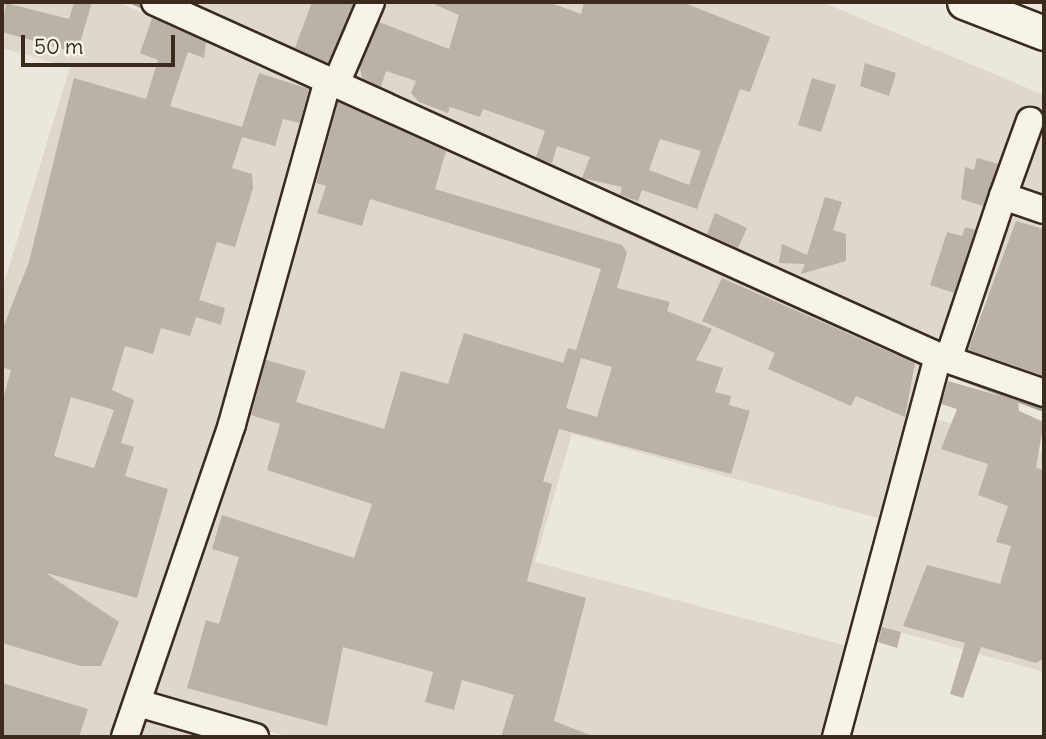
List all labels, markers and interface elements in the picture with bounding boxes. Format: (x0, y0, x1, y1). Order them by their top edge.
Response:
scale bar (24, 21, 178, 65)
text: 50 m (34, 33, 83, 60)

